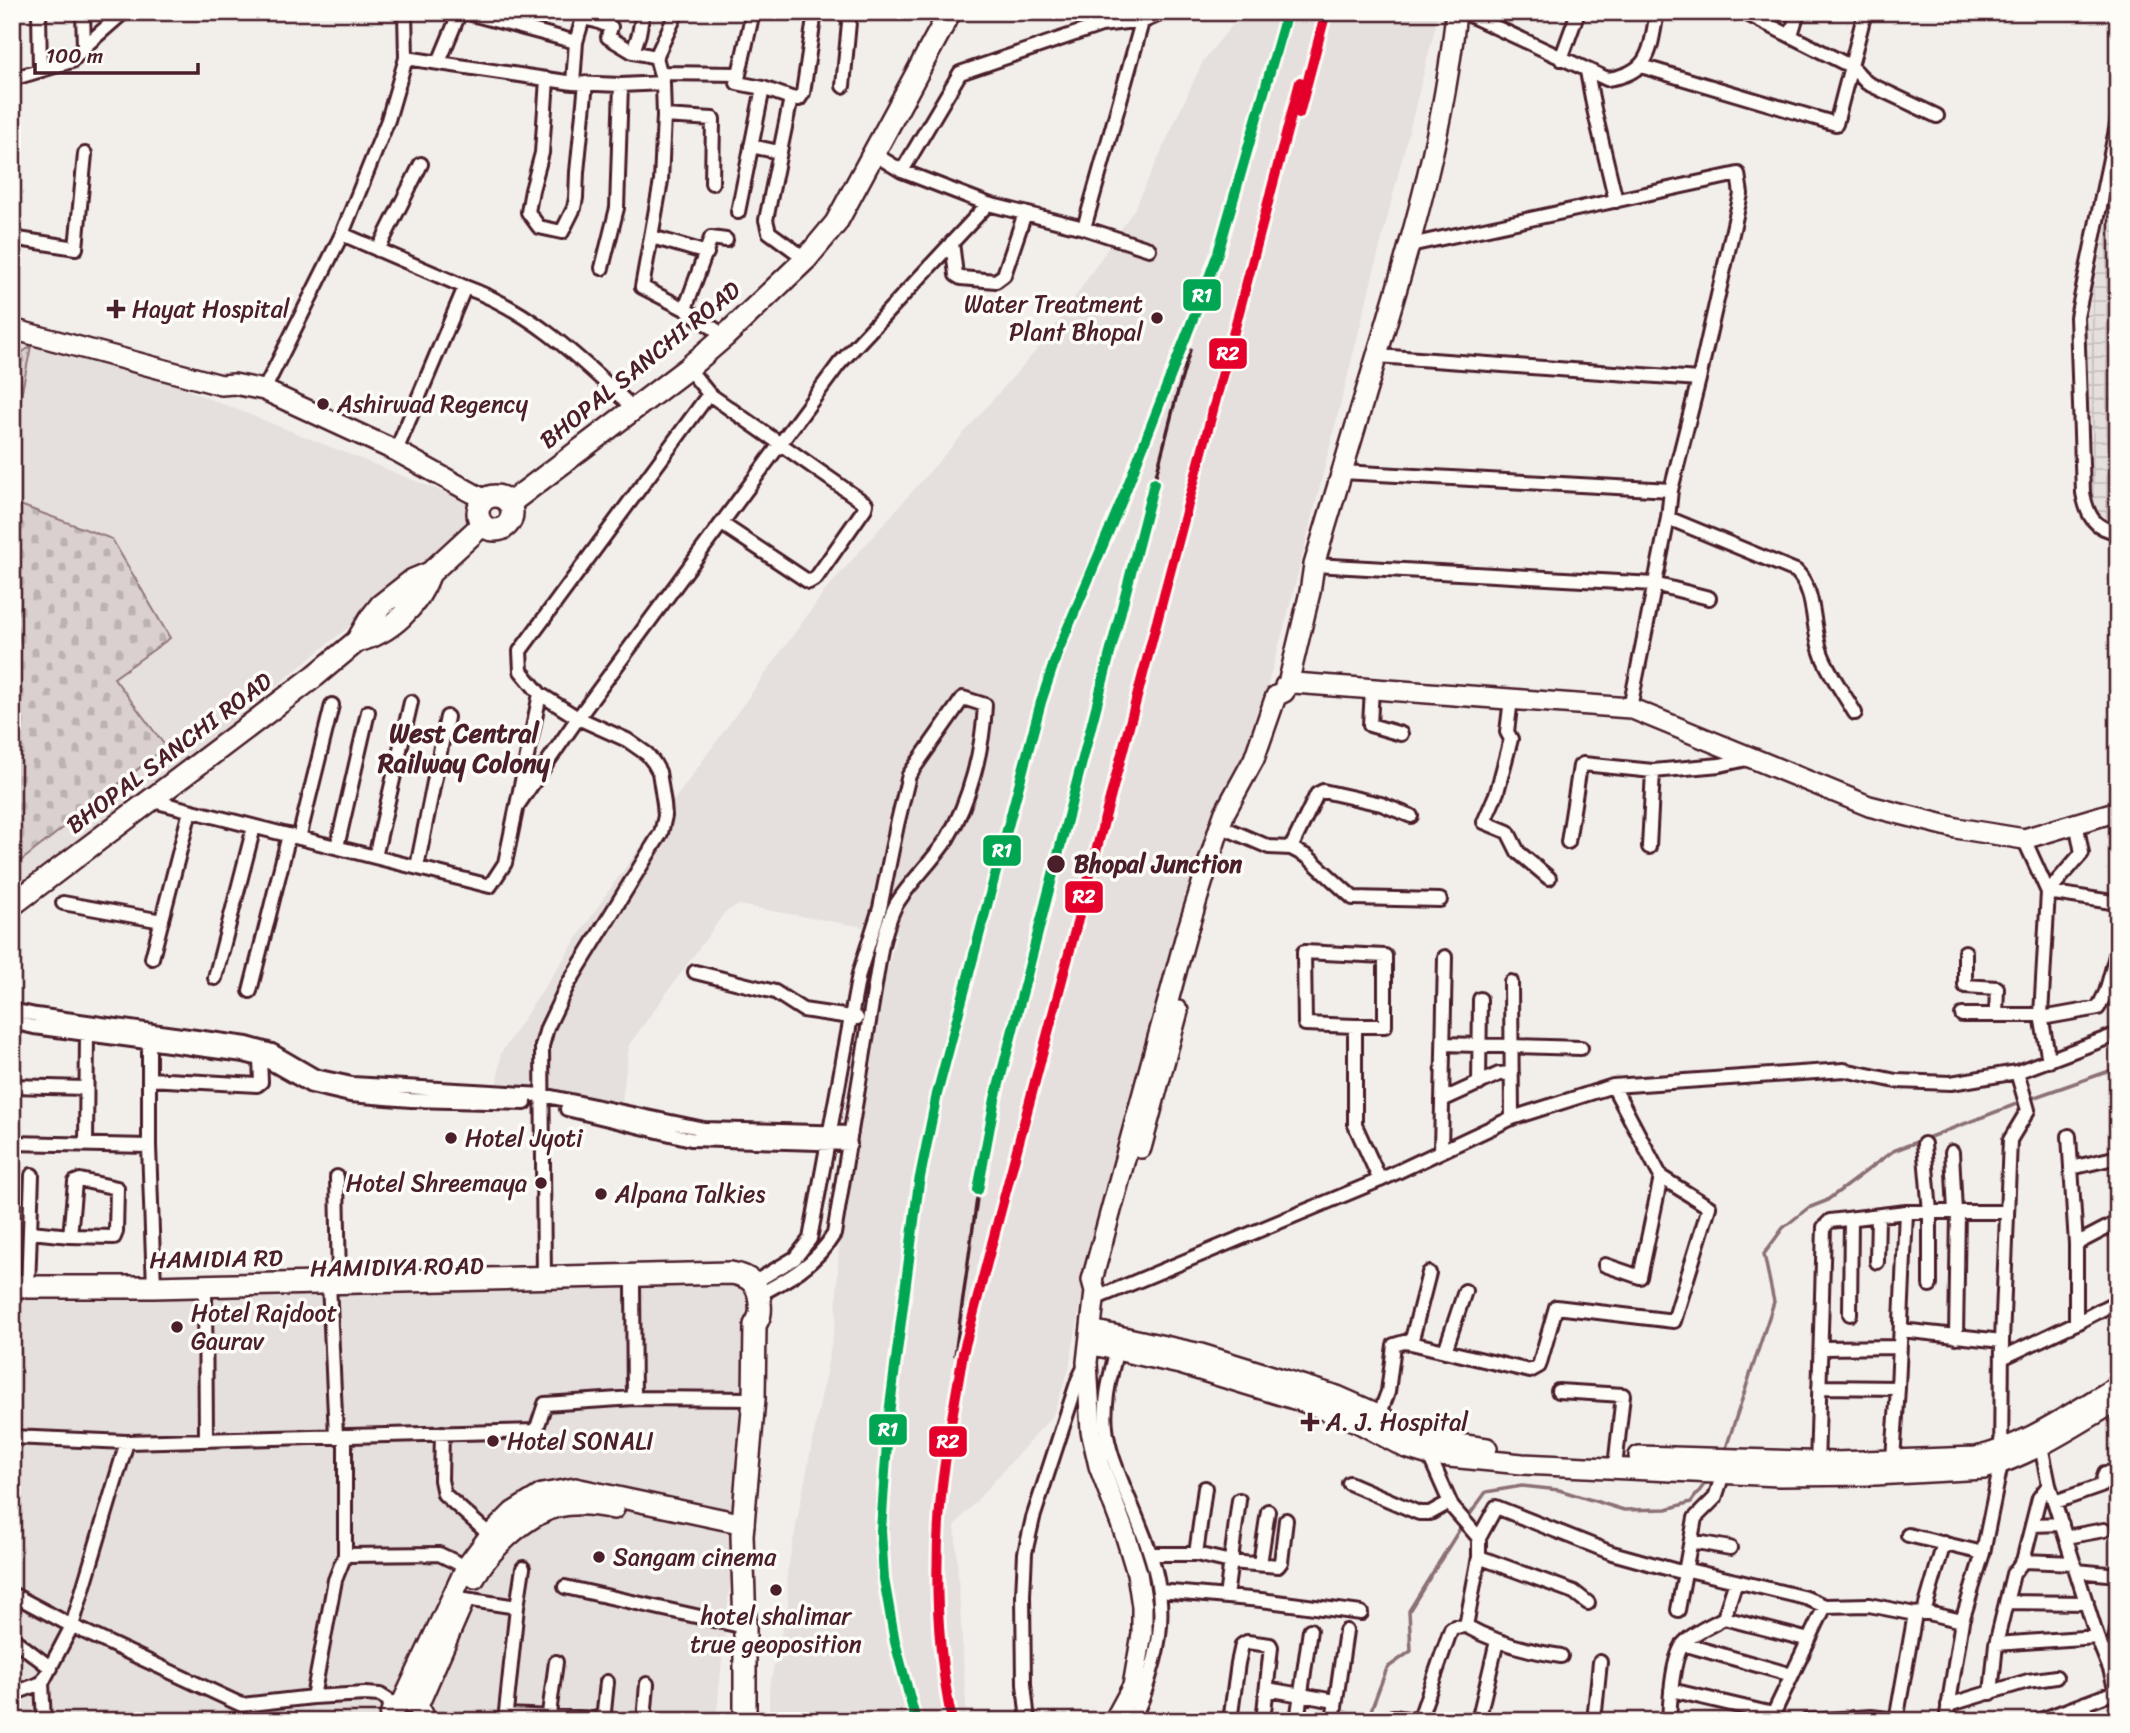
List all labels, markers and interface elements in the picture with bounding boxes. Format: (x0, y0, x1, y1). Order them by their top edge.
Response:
scale bar (35, 32, 198, 76)
text: 100 m (46, 37, 103, 75)
street label: BHOPAL SANCHI ROAD (530, 270, 751, 460)
line badge: R1 (1182, 278, 1222, 312)
text: R1 (1191, 279, 1212, 312)
place label: Water Treatment Plant Bhopal (964, 283, 1144, 353)
place label: Hayat Hospital (132, 288, 291, 330)
marker: Hayat Hospital (106, 299, 126, 319)
marker: Water Treatment Plant Bhopal (1149, 310, 1165, 326)
line badge: R2 (1208, 337, 1248, 370)
text: R2 (1216, 337, 1239, 370)
place label: Ashirwad Regency (336, 383, 529, 425)
marker: Ashirwad Regency (315, 396, 331, 412)
street label: BHOPAL SANCHI ROAD (57, 661, 282, 845)
district label: West Central Railway Colony (377, 710, 551, 786)
line badge: R1 (982, 834, 1022, 867)
text: R1 (991, 834, 1012, 867)
place label: Bhopal Junction (1074, 843, 1242, 885)
marker: Bhopal Junction (1045, 853, 1067, 875)
line badge: R2 (1064, 880, 1104, 914)
text: R2 (1072, 880, 1095, 913)
place label: Hotel Jyoti (465, 1117, 584, 1159)
marker: Hotel Jyoti (443, 1130, 459, 1146)
place label: Hotel Shreemaya (346, 1162, 527, 1204)
place label: Alpana Talkies (614, 1173, 765, 1215)
marker: Hotel Shreemaya (533, 1175, 549, 1191)
marker: Alpana Talkies (593, 1186, 609, 1202)
street label: HAMIDIA RD (149, 1237, 284, 1281)
street label: HAMIDIYA ROAD (310, 1244, 484, 1290)
place label: Hotel Rajdoot Gaurav (191, 1292, 337, 1362)
marker: Hotel Rajdoot Gaurav (169, 1319, 185, 1335)
place label: A. J. Hospital (1325, 1401, 1469, 1443)
marker: A. J. Hospital (1300, 1412, 1320, 1432)
line badge: R1 (868, 1413, 908, 1446)
text: R1 (877, 1413, 898, 1446)
place label: Hotel SONALI (507, 1420, 654, 1462)
line badge: R2 (928, 1425, 968, 1458)
text: R2 (936, 1425, 959, 1458)
marker: Hotel SONALI (485, 1433, 501, 1449)
place label: Sangam cinema (613, 1536, 777, 1578)
marker: Sangam cinema (591, 1549, 607, 1565)
marker: hotel shalimar true geoposition (768, 1582, 784, 1598)
place label: hotel shalimar true geoposition (690, 1595, 862, 1665)

